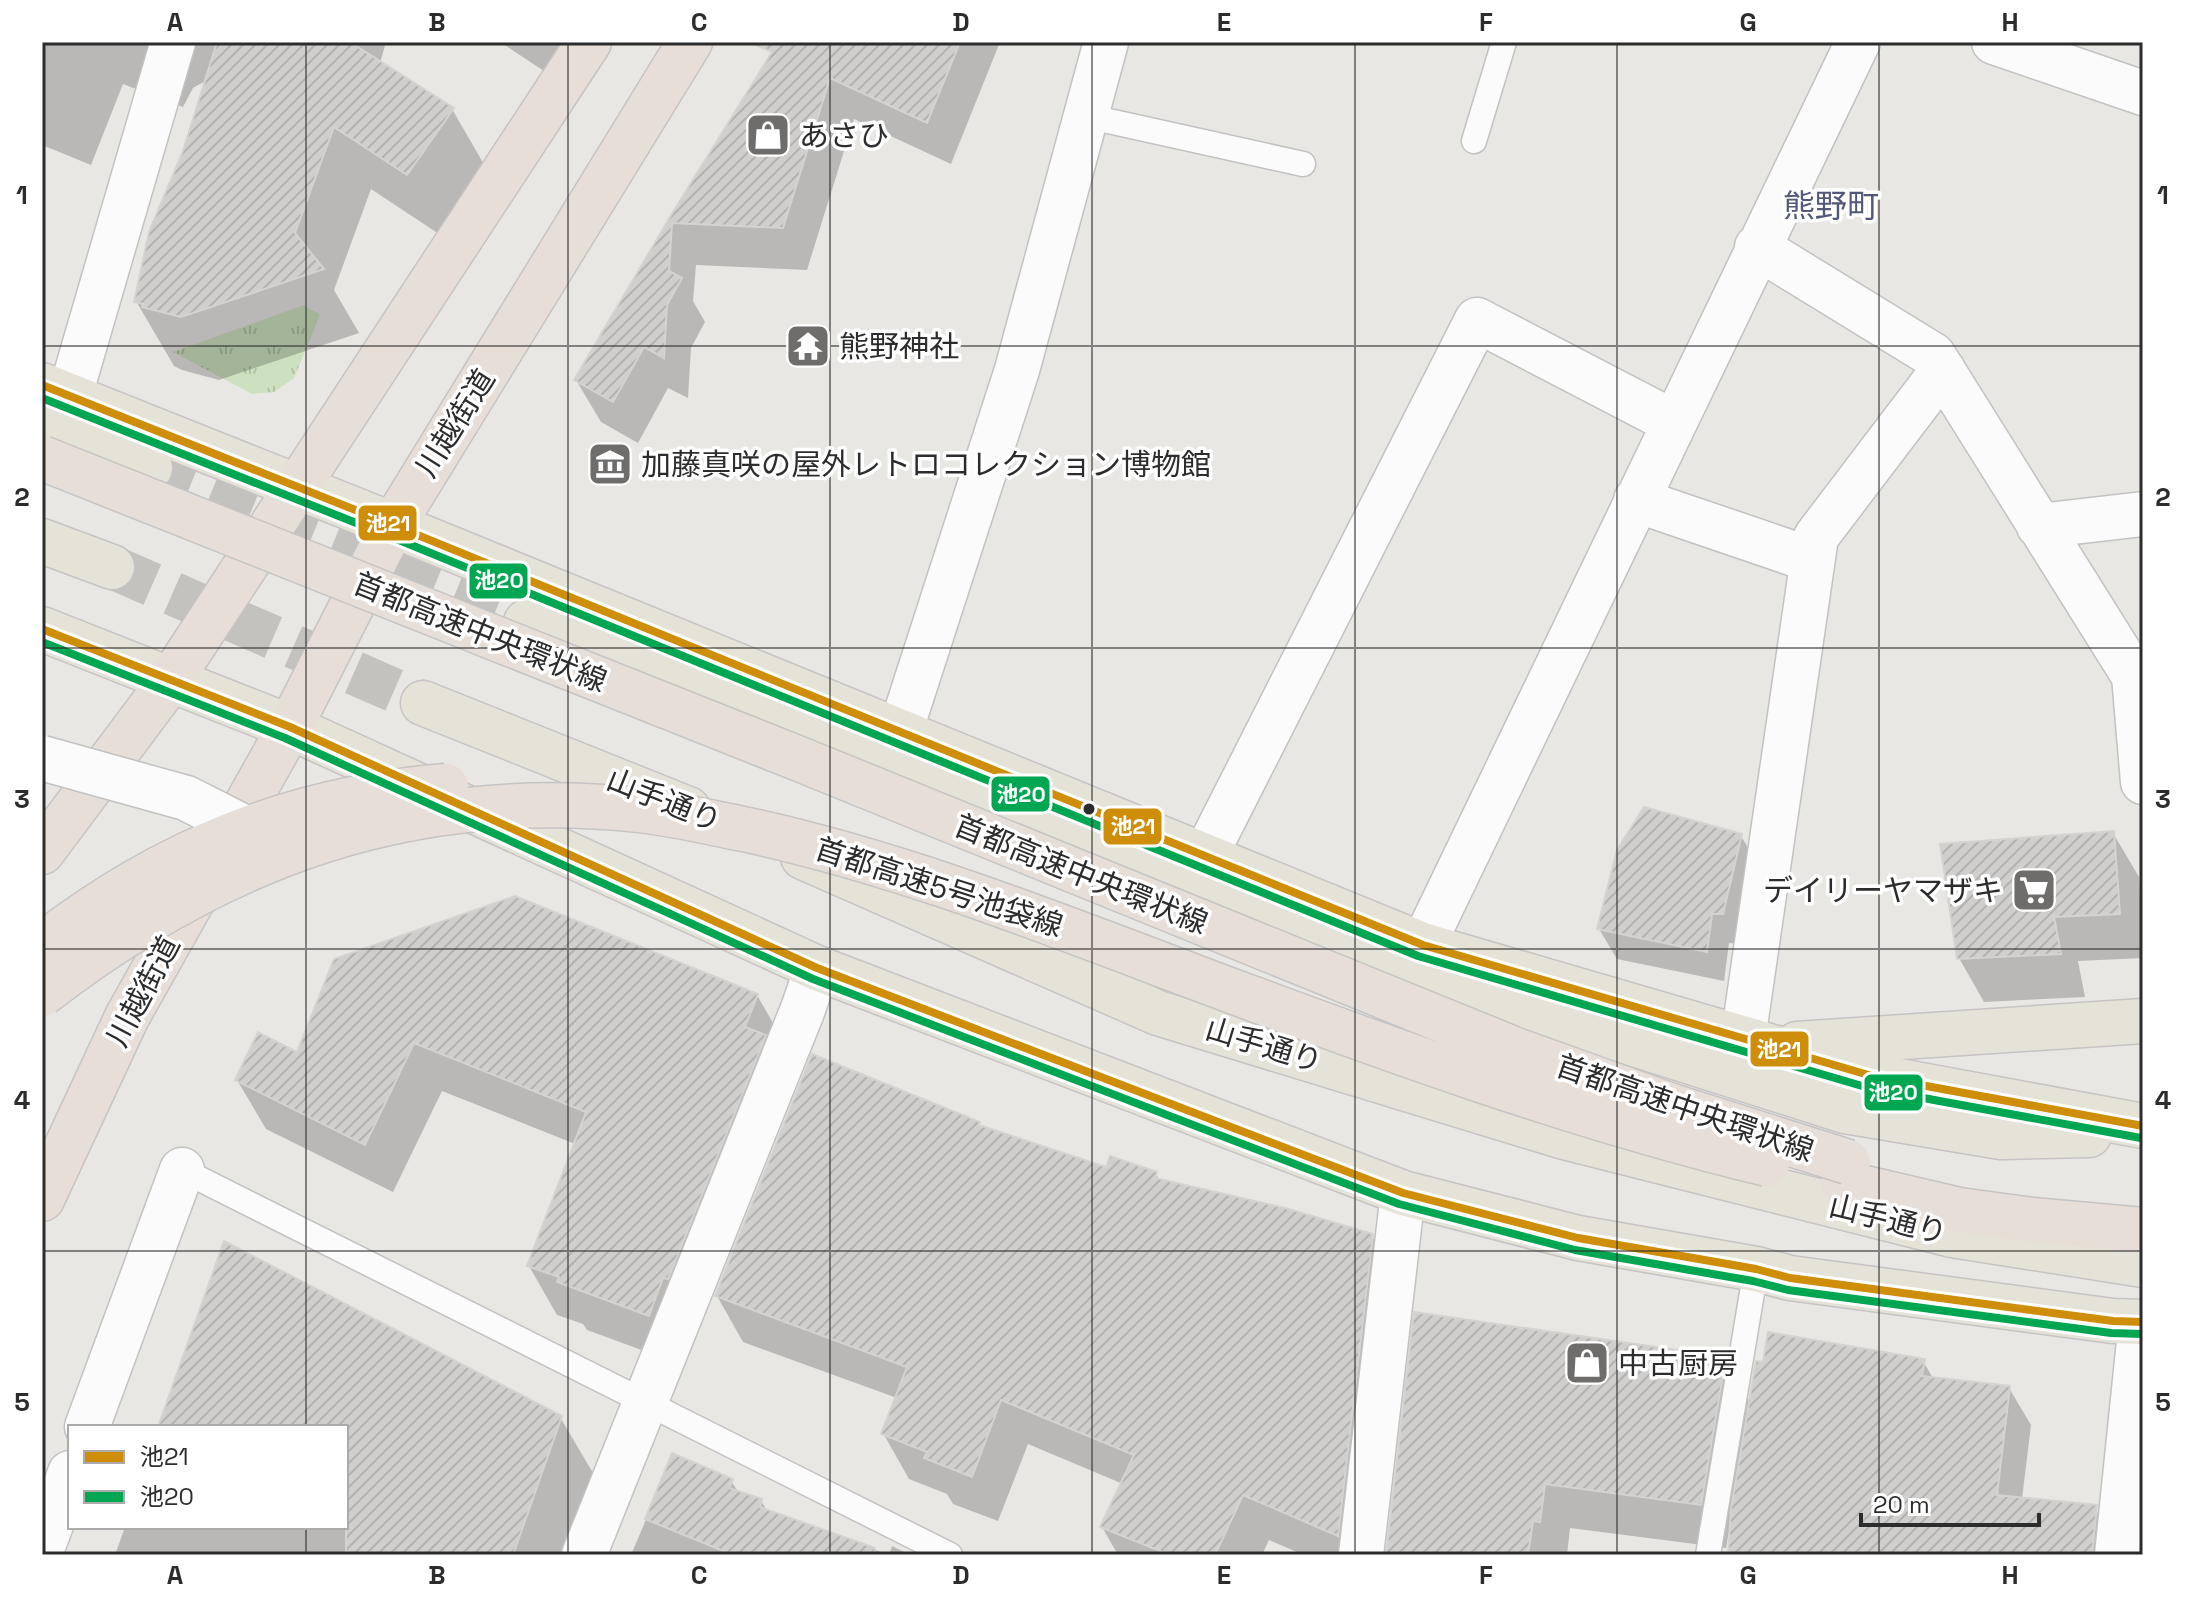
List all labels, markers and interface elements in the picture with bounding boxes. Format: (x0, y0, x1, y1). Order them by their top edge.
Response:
text: A (167, 5, 184, 39)
text: B (428, 5, 446, 39)
text: C (691, 5, 707, 39)
text: D (952, 5, 970, 39)
text: E (1217, 5, 1231, 39)
text: F (1479, 5, 1493, 39)
text: G (1739, 5, 1757, 39)
text: H (2001, 5, 2019, 39)
shop icon: あさひ (744, 111, 792, 159)
place label: あさひ (799, 116, 889, 155)
text: 1 (16, 178, 28, 212)
text: 1 (2157, 178, 2169, 212)
district label: 熊野町 (1783, 186, 1879, 226)
temple icon: 熊野神社 (784, 322, 832, 370)
place label: 熊野神社 (839, 327, 959, 366)
street label: 川越街道 (407, 362, 503, 484)
museum icon: 加藤真咲の屋外レトロコレクション博物館 (586, 440, 634, 488)
place label: 加藤真咲の屋外レトロコレクション博物館 (641, 445, 1211, 484)
text: 2 (14, 480, 30, 514)
text: 2 (2155, 480, 2171, 514)
line badge: 池21 (357, 504, 418, 542)
text: 池21 (365, 509, 411, 537)
line badge: 池20 (468, 562, 529, 600)
street label: 首都高速中央環状線 (348, 563, 612, 701)
text: 池20 (474, 566, 524, 594)
street label: 山手通り (601, 759, 727, 841)
line badge: 池20 (990, 775, 1051, 813)
text: 池20 (996, 780, 1046, 808)
text: 3 (14, 782, 30, 816)
text: 3 (2155, 782, 2171, 816)
unlabelled marker (1081, 801, 1097, 817)
street label: 首都高速中央環状線 (949, 805, 1213, 943)
line badge: 池21 (1102, 807, 1163, 846)
text: 池21 (1110, 812, 1156, 840)
street label: 首都高速5号池袋線 (810, 829, 1068, 945)
supermarket icon: デイリーヤマザキ (2010, 866, 2058, 914)
place label: デイリーヤマザキ (1763, 871, 2003, 910)
street label: 川越街道 (98, 929, 188, 1053)
street label: 山手通り (1201, 1009, 1327, 1081)
line badge: 池21 (1749, 1030, 1810, 1068)
text: 池21 (1756, 1035, 1802, 1063)
street label: 首都高速中央環状線 (1551, 1046, 1819, 1170)
line badge: 池20 (1863, 1073, 1924, 1112)
text: 池20 (1868, 1078, 1918, 1106)
text: 4 (14, 1083, 30, 1117)
text: 4 (2155, 1083, 2171, 1117)
street label: 山手通り (1825, 1186, 1951, 1252)
shop icon: 中古厨房 (1563, 1339, 1611, 1387)
place label: 中古厨房 (1618, 1344, 1738, 1383)
text: 5 (14, 1385, 30, 1419)
text: 5 (2155, 1385, 2171, 1419)
legend (68, 1425, 348, 1529)
text: 池21 (140, 1441, 189, 1472)
scale bar (1861, 1477, 2039, 1527)
text: 池20 (140, 1481, 194, 1512)
text: 20 m (1873, 1489, 1930, 1520)
text: A (167, 1558, 184, 1592)
text: B (428, 1558, 446, 1592)
text: C (691, 1558, 707, 1592)
text: D (952, 1558, 970, 1592)
text: E (1217, 1558, 1231, 1592)
text: F (1479, 1558, 1493, 1592)
text: G (1739, 1558, 1757, 1592)
text: H (2001, 1558, 2019, 1592)

